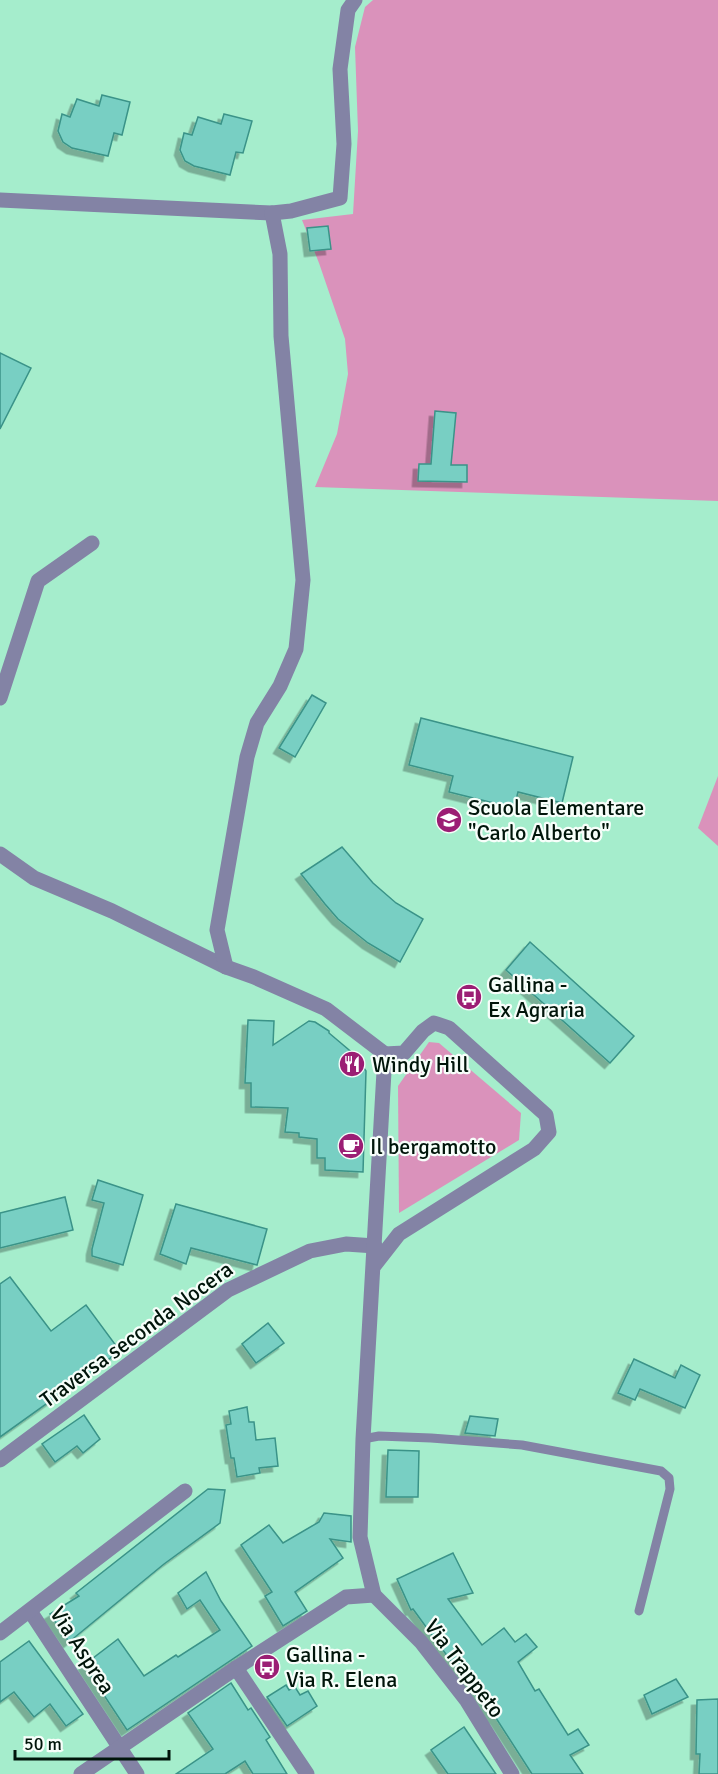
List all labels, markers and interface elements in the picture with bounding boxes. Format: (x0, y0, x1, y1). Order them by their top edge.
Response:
place label: Scuola Elementare "Carlo Alberto" (468, 794, 644, 846)
school or university icon: Scuola Elementare "Carlo Alberto" (434, 805, 464, 835)
place label: Gallina - Ex Agraria (488, 971, 585, 1023)
bus stop icon: Gallina - Ex Agraria (454, 982, 484, 1012)
restaurant icon: Windy Hill (337, 1049, 367, 1079)
place label: Windy Hill (372, 1051, 469, 1078)
cafe icon: Il bergamotto (336, 1131, 366, 1161)
place label: Il bergamotto (370, 1133, 496, 1160)
street label: Traversa seconda Nocera (35, 1255, 238, 1413)
street label: Via Asprea (44, 1601, 121, 1699)
street label: Via Trappeto (419, 1614, 511, 1723)
place label: Gallina - Via R. Elena (286, 1641, 397, 1693)
bus stop icon: Gallina - Via R. Elena (252, 1652, 282, 1682)
scale bar (15, 1723, 170, 1761)
text: 50 m (24, 1733, 62, 1755)

